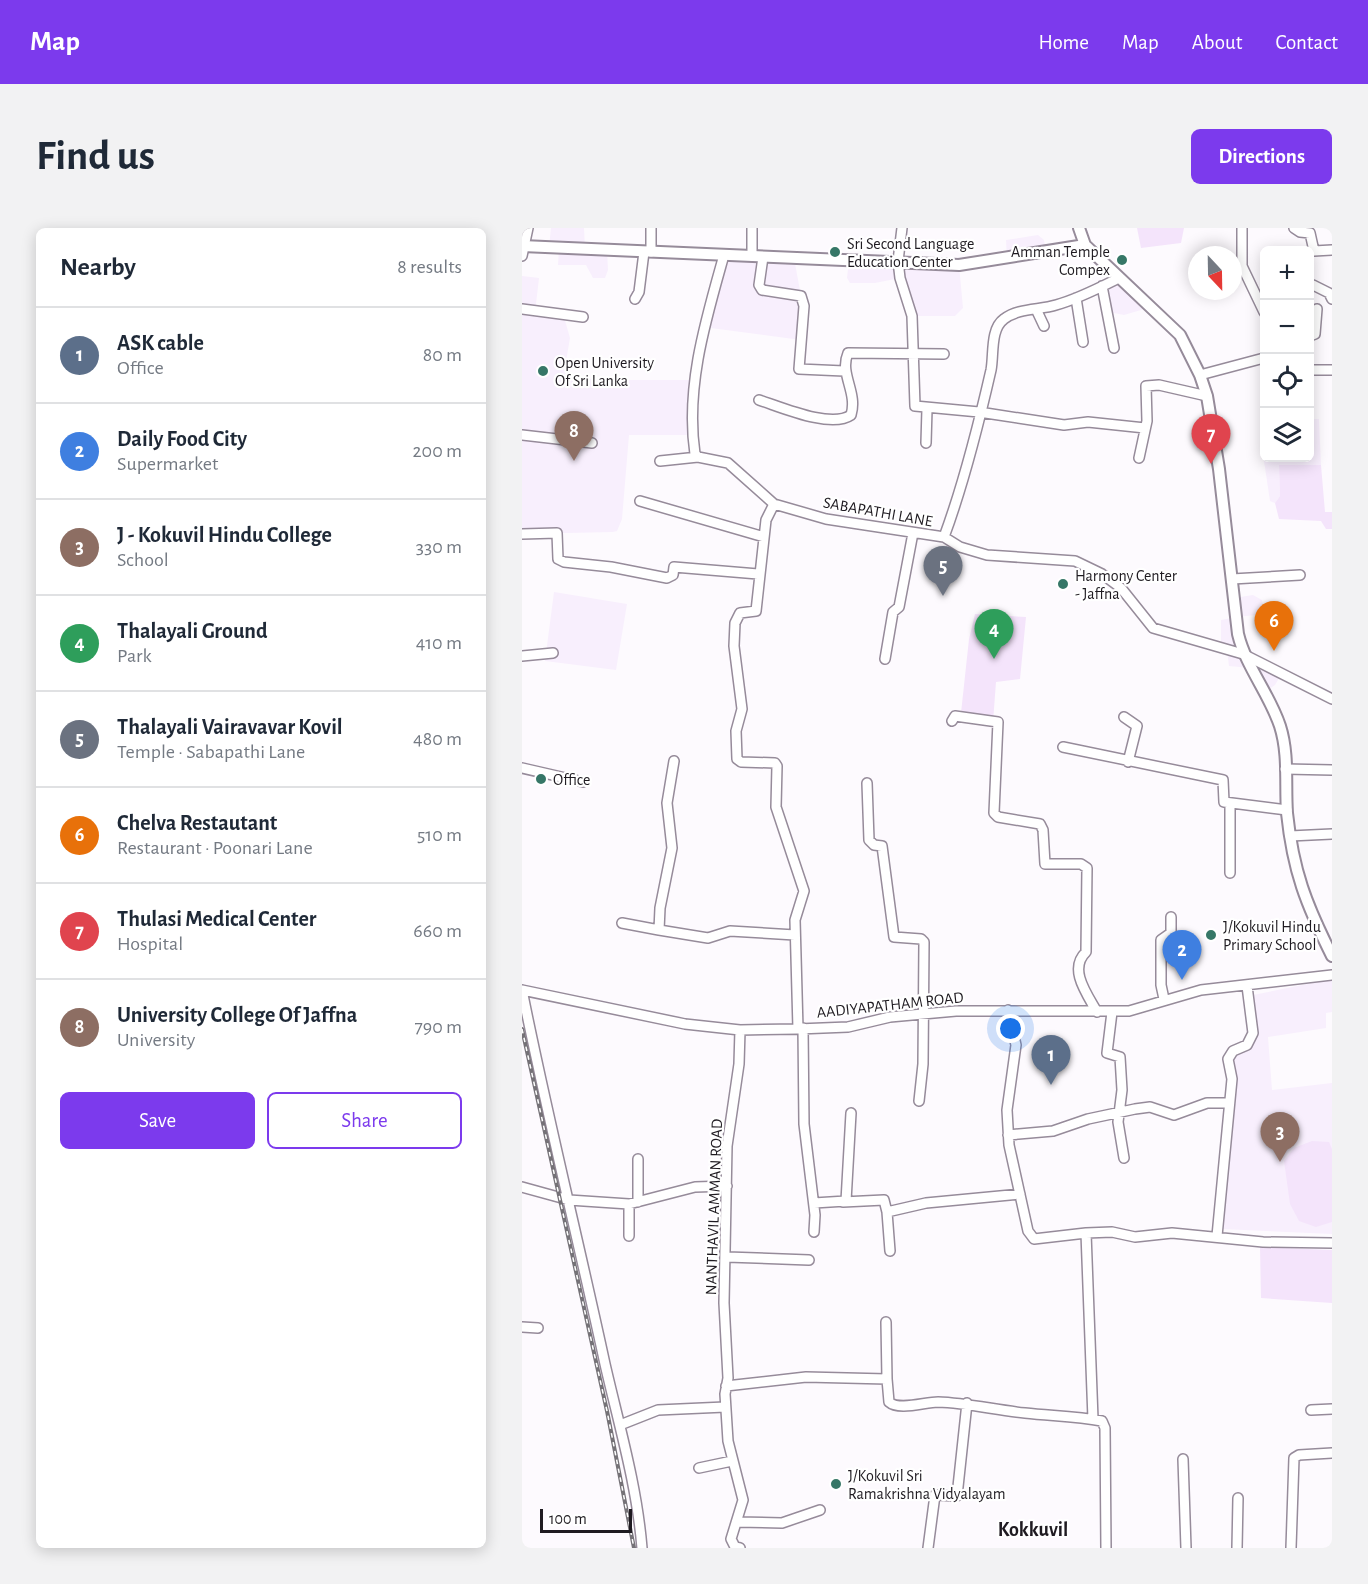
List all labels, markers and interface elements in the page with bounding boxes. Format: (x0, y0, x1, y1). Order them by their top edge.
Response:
text: Map (30, 28, 80, 56)
text: Home (1038, 32, 1089, 53)
text: Map (1122, 32, 1159, 53)
text: About (1192, 32, 1242, 53)
text: Contact (1275, 32, 1338, 53)
button: Directions (1191, 129, 1332, 184)
text: Find us (36, 135, 155, 177)
place label: Sri Second Language Education Center (847, 236, 974, 270)
place label: Amman Temple Compex (1011, 244, 1110, 278)
marker: Sri Second Language Education Center (828, 245, 842, 259)
north arrow (1188, 246, 1242, 300)
map controls (1260, 246, 1314, 462)
button: + (1260, 246, 1314, 300)
marker: Amman Temple Compex (1115, 253, 1129, 267)
text: Nearby (60, 254, 136, 280)
text: 8 results (397, 257, 462, 277)
button: − (1260, 300, 1314, 354)
text: ASK cable (117, 332, 204, 354)
text: 1 (76, 345, 83, 365)
text: 80 m (423, 345, 462, 365)
button: locate (1260, 354, 1314, 408)
place label: Open University Of Sri Lanka (555, 355, 654, 389)
text: Office (117, 358, 164, 378)
marker: Open University Of Sri Lanka (536, 364, 550, 378)
button: layers (1260, 408, 1314, 462)
pin: 8 (554, 412, 594, 461)
pin: 7 (1192, 414, 1230, 464)
text: Daily Food City (117, 428, 247, 450)
text: 2 (75, 441, 84, 461)
text: 200 m (412, 441, 462, 461)
text: Supermarket (117, 454, 218, 474)
street label: SABAPATHI LANE (822, 494, 934, 530)
text: J - Kokuvil Hindu College (117, 524, 332, 546)
text: 3 (75, 537, 84, 557)
text: 330 m (416, 537, 462, 557)
pin: 5 (924, 546, 962, 596)
text: School (117, 550, 169, 570)
place label: Harmony Center - Jaffna (1075, 568, 1178, 602)
marker: Harmony Center - Jaffna (1056, 577, 1070, 591)
pin: 6 (1254, 602, 1293, 651)
pin: 4 (974, 610, 1014, 659)
text: Thalayali Ground (117, 620, 267, 642)
text: 4 (74, 633, 85, 653)
text: 410 m (416, 633, 462, 653)
text: Park (117, 646, 152, 666)
text: Thalayali Vairavavar Kovil (117, 716, 343, 738)
text: 5 (75, 729, 84, 749)
text: 480 m (413, 729, 462, 749)
text: Temple · Sabapathi Lane (117, 742, 305, 762)
marker: Office (534, 772, 548, 786)
place label: Office (553, 772, 590, 788)
text: Chelva Restautant (117, 812, 277, 834)
text: 6 (75, 825, 84, 845)
text: 510 m (417, 825, 462, 845)
text: Restaurant · Poonari Lane (117, 838, 313, 858)
text: Thulasi Medical Center (117, 908, 316, 930)
place label: J/Kokuvil Hindu Primary School (1223, 919, 1321, 954)
text: 7 (75, 921, 84, 941)
text: 660 m (413, 921, 462, 941)
marker: J/Kokuvil Hindu Primary School (1204, 928, 1218, 942)
pin: 2 (1162, 930, 1202, 980)
text: Hospital (117, 934, 183, 954)
street label: AADIYAPATHAM ROAD (816, 989, 964, 1021)
text: University College Of Jaffna (117, 1004, 357, 1026)
your location (996, 1014, 1025, 1043)
text: 8 (75, 1017, 84, 1037)
text: 790 m (414, 1017, 462, 1037)
text: University (117, 1030, 195, 1050)
pin: 1 (1032, 1036, 1070, 1085)
button: Save (60, 1092, 255, 1149)
button: Share (267, 1092, 462, 1149)
pin: 3 (1260, 1112, 1299, 1162)
street label: NANTHAVIL AMMAN ROAD (703, 1118, 725, 1296)
place label: J/Kokuvil Sri Ramakrishna Vidyalayam (848, 1468, 1006, 1503)
marker: J/Kokuvil Sri Ramakrishna Vidyalayam (829, 1477, 843, 1491)
scale bar (540, 1506, 632, 1534)
text: 100 m (549, 1511, 587, 1527)
district label: Kokkuvil (998, 1520, 1068, 1540)

